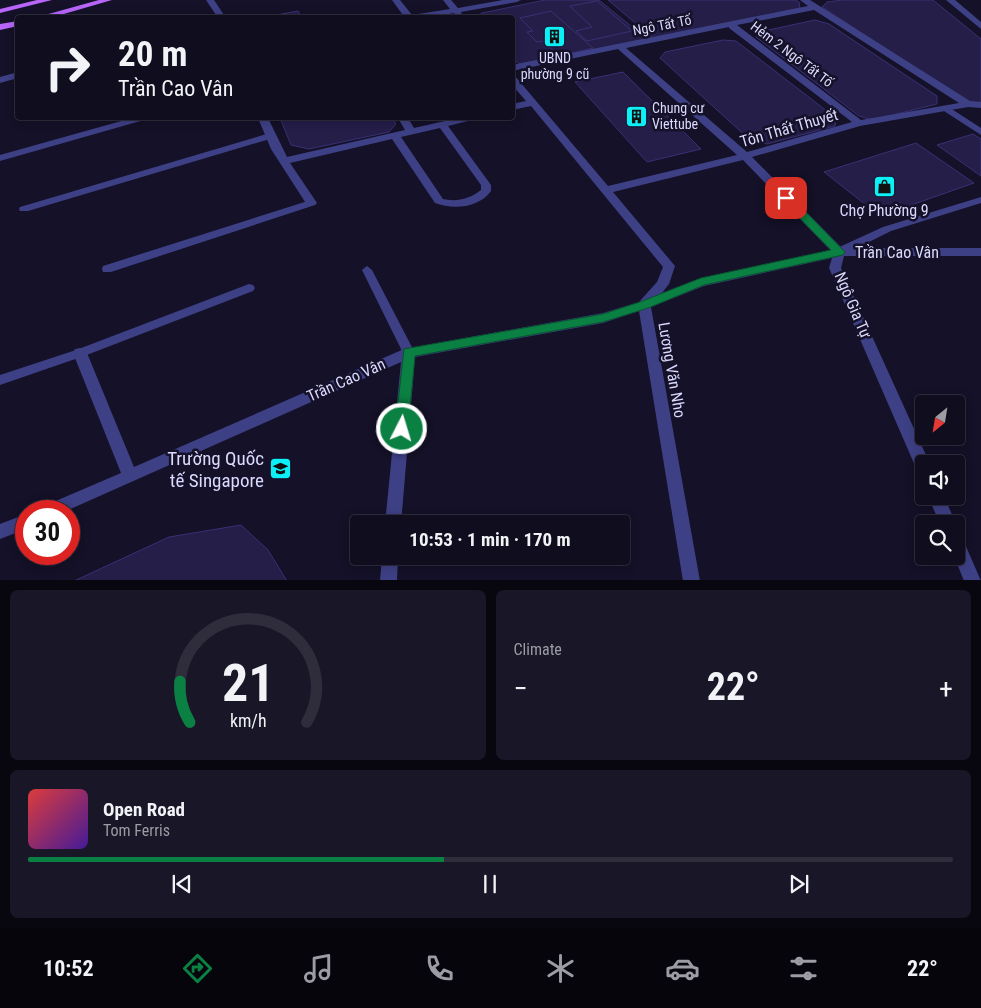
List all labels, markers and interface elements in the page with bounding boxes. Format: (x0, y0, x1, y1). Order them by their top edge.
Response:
street label: Ngô Tất Tố (631, 11, 694, 39)
street label: Hẻm 2 Ngô Tất Tố (748, 18, 837, 91)
building icon: UBND phường 9 cũ (543, 24, 567, 48)
text: 20 m (118, 34, 187, 75)
icon: right (35, 35, 100, 100)
place label: UBND phường 9 cũ (521, 50, 589, 82)
text: Trần Cao Vân (118, 76, 233, 101)
place label: Chung cư Viettube (652, 100, 705, 132)
building icon: Chung cư Viettube (624, 104, 648, 128)
street label: Tôn Thất Thuyết (738, 105, 840, 151)
shop icon: Chợ Phường 9 (872, 174, 896, 198)
pin (765, 177, 807, 219)
icon: arrive (772, 184, 800, 212)
place label: Chợ Phường 9 (839, 201, 929, 220)
street label: Trần Cao Vân (855, 243, 939, 262)
street label: Ngô Gia Tự (831, 269, 876, 341)
street label: Lương Văn Nho (654, 321, 690, 419)
street label: Trần Cao Vân (304, 354, 388, 406)
north arrow (915, 395, 965, 445)
map controls (915, 395, 965, 565)
position arrow (375, 402, 427, 454)
place label: Trường Quốc tế Singapore (167, 447, 264, 492)
button: sound (915, 455, 965, 505)
school or university icon: Trường Quốc tế Singapore (268, 457, 292, 481)
speed limit sign: 30 (15, 500, 80, 565)
button: search (915, 515, 965, 565)
text: 10:53 · 1 min · 170 m (409, 528, 571, 551)
text: Climate (514, 640, 562, 659)
text: 21 (221, 653, 274, 714)
text: 22° (707, 665, 760, 709)
text: − (514, 672, 528, 705)
text: + (939, 672, 953, 705)
text: km/h (229, 710, 266, 731)
text: Open Road (103, 798, 185, 821)
text: Tom Ferris (103, 821, 170, 840)
icon: previous (168, 870, 196, 898)
icon: pause (476, 870, 504, 898)
icon: next (785, 870, 813, 898)
icon: directions (180, 951, 215, 986)
icon: music (301, 951, 336, 986)
icon: phone (422, 951, 457, 986)
icon: climate (543, 951, 578, 986)
icon: car (665, 951, 700, 986)
icon: filters (786, 951, 821, 986)
text: 10:52 (43, 956, 94, 981)
text: 22° (907, 956, 938, 981)

